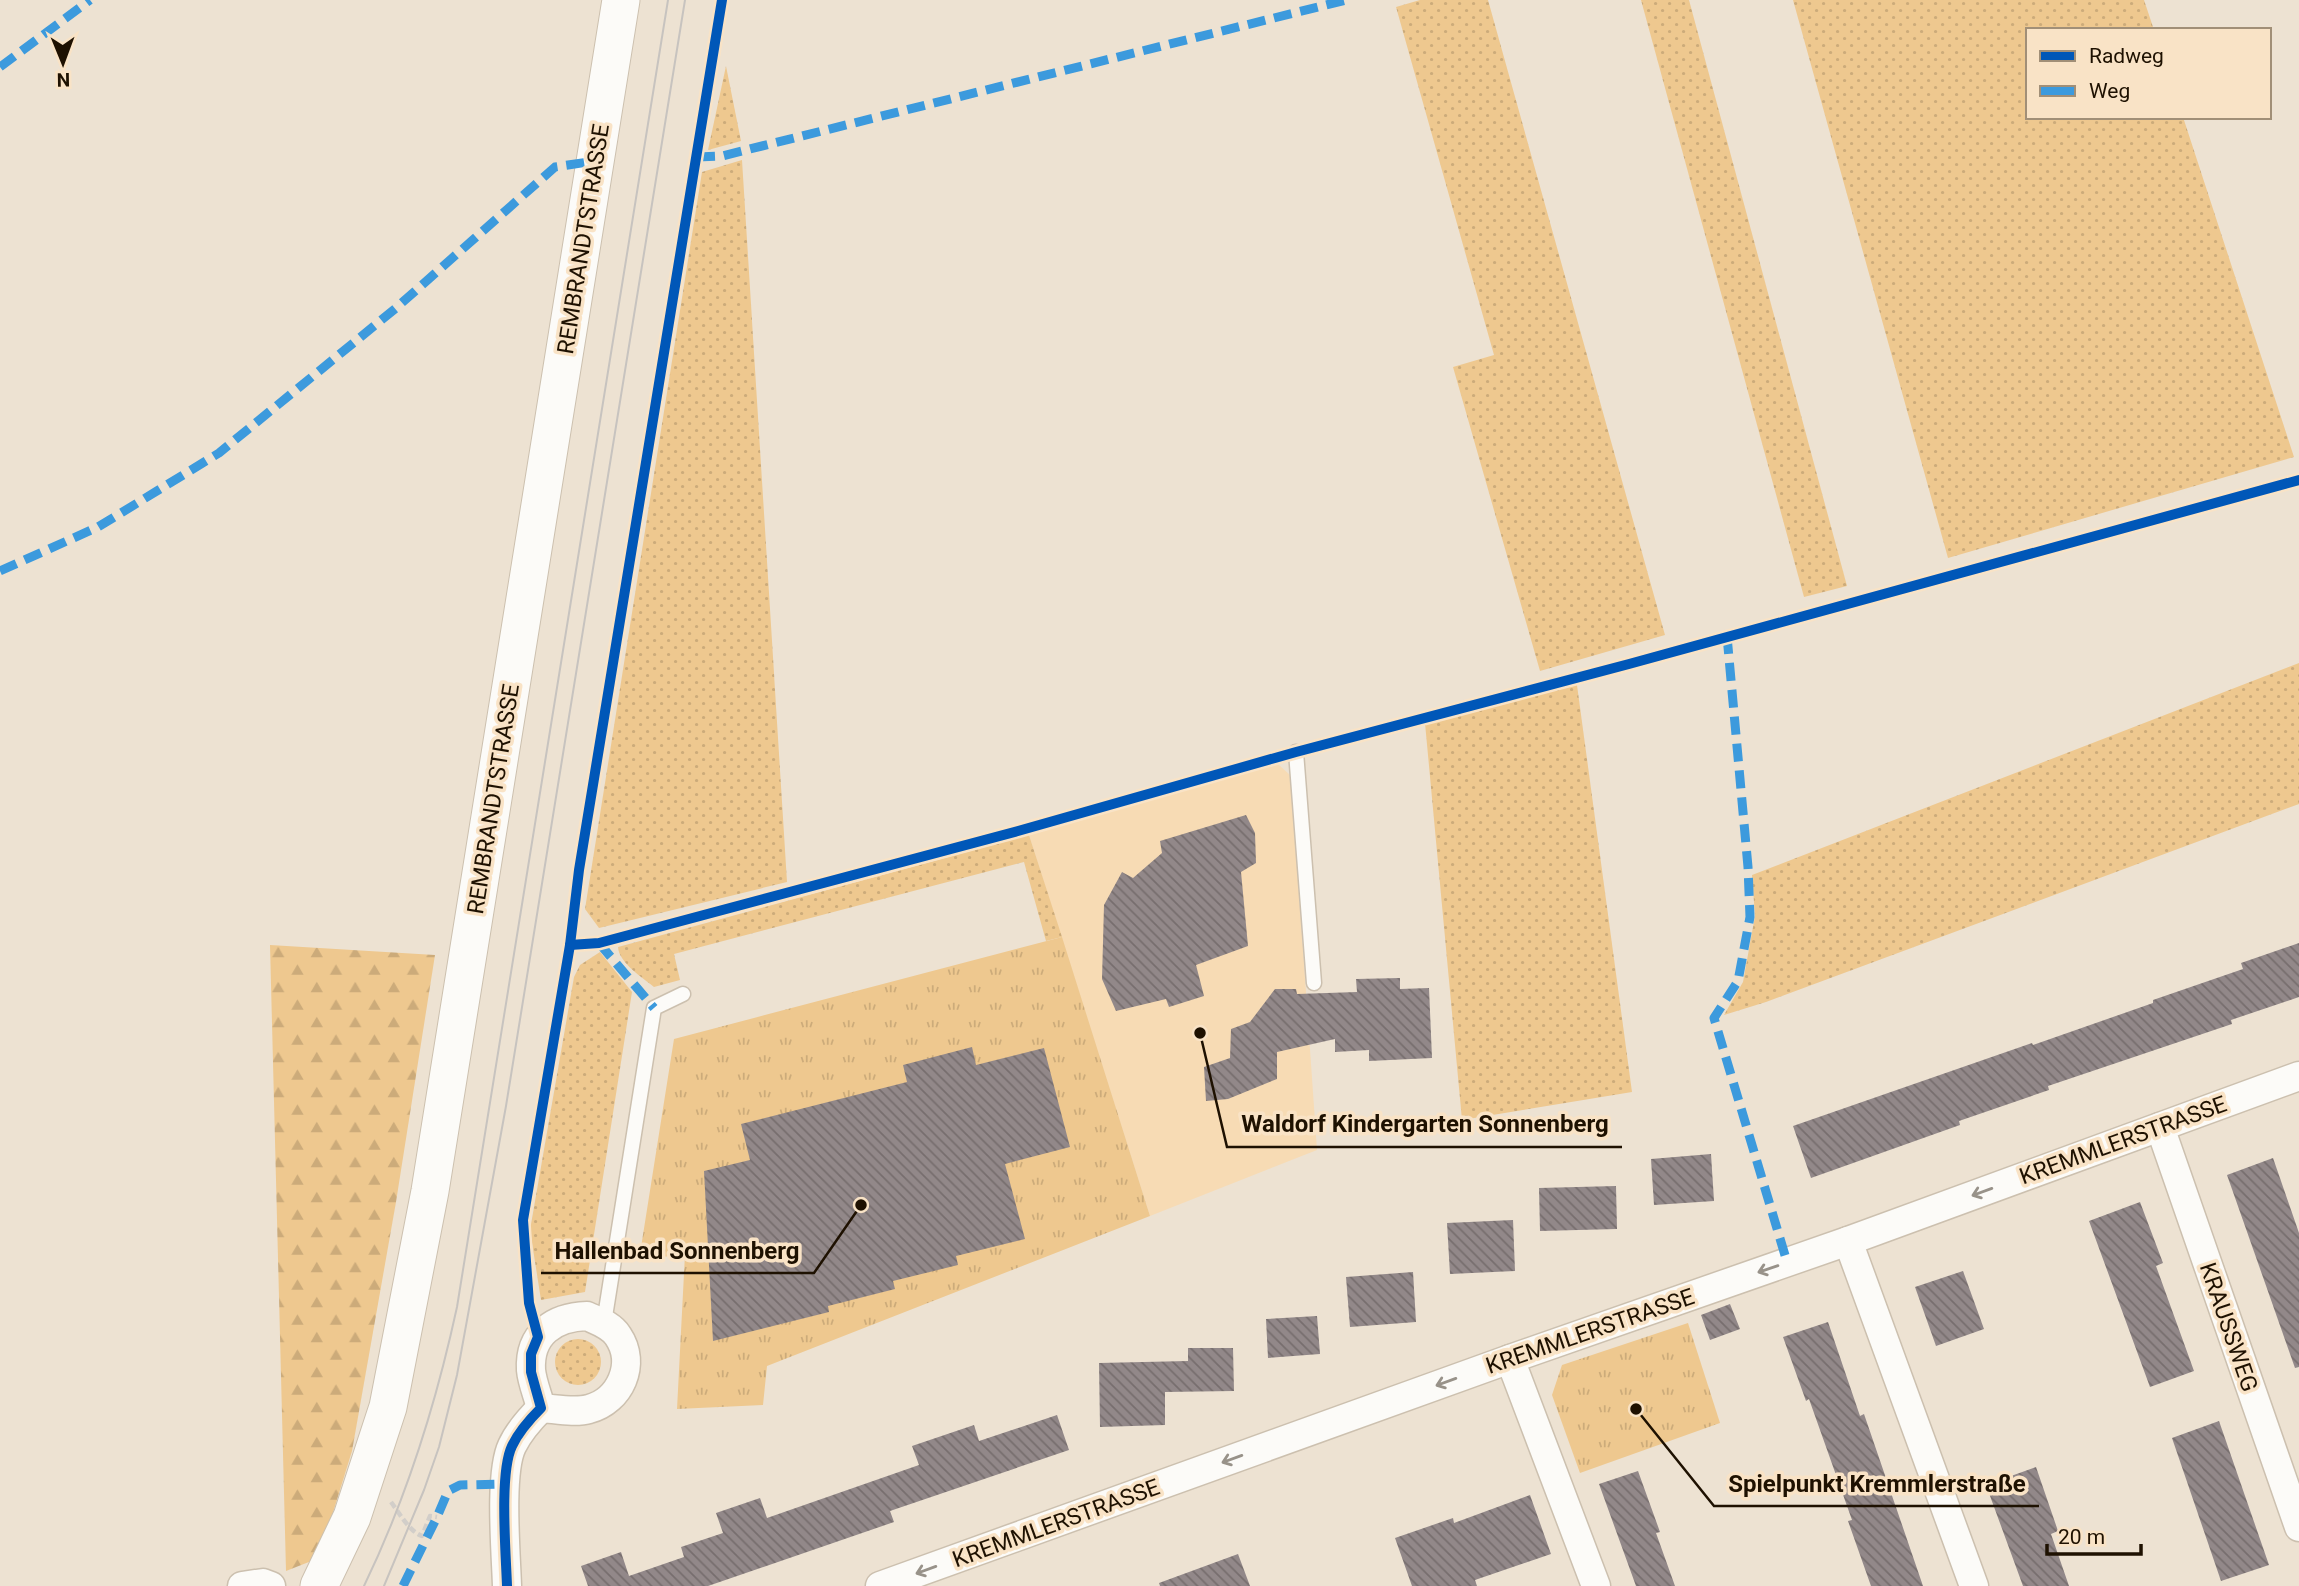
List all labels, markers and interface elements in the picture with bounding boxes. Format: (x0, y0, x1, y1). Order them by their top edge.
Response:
north arrow (28, 28, 98, 98)
legend (2026, 28, 2271, 119)
text: Radweg (2089, 44, 2164, 68)
text: N (56, 68, 70, 91)
text: Weg (2089, 79, 2130, 103)
street label: REMBRANDTSTRASSE (552, 122, 615, 356)
street label: REMBRANDTSTRASSE (462, 682, 525, 916)
street label: KREMMLERSTRASSE (2016, 1090, 2230, 1191)
callout: Waldorf Kindergarten Sonnenberg (1227, 1102, 1622, 1147)
text: Waldorf Kindergarten Sonnenberg (1241, 1110, 1609, 1138)
one-way arrow (1971, 1186, 1993, 1199)
callout: Hallenbad Sonnenberg (541, 1228, 814, 1273)
text: Hallenbad Sonnenberg (554, 1237, 800, 1265)
street label: KRAUSSWEG (2194, 1259, 2263, 1395)
one-way arrow (1757, 1264, 1779, 1276)
street label: KREMMLERSTRASSE (1483, 1283, 1698, 1380)
one-way arrow (1435, 1377, 1457, 1389)
one-way arrow (1221, 1454, 1243, 1466)
callout: Spielpunkt Kremmlerstraße (1714, 1461, 2039, 1506)
text: Spielpunkt Kremmlerstraße (1728, 1470, 2026, 1498)
street label: KREMMLERSTRASSE (949, 1473, 1163, 1574)
scale bar (2047, 1512, 2142, 1556)
text: 20 m (2058, 1525, 2105, 1549)
one-way arrow (915, 1564, 937, 1577)

